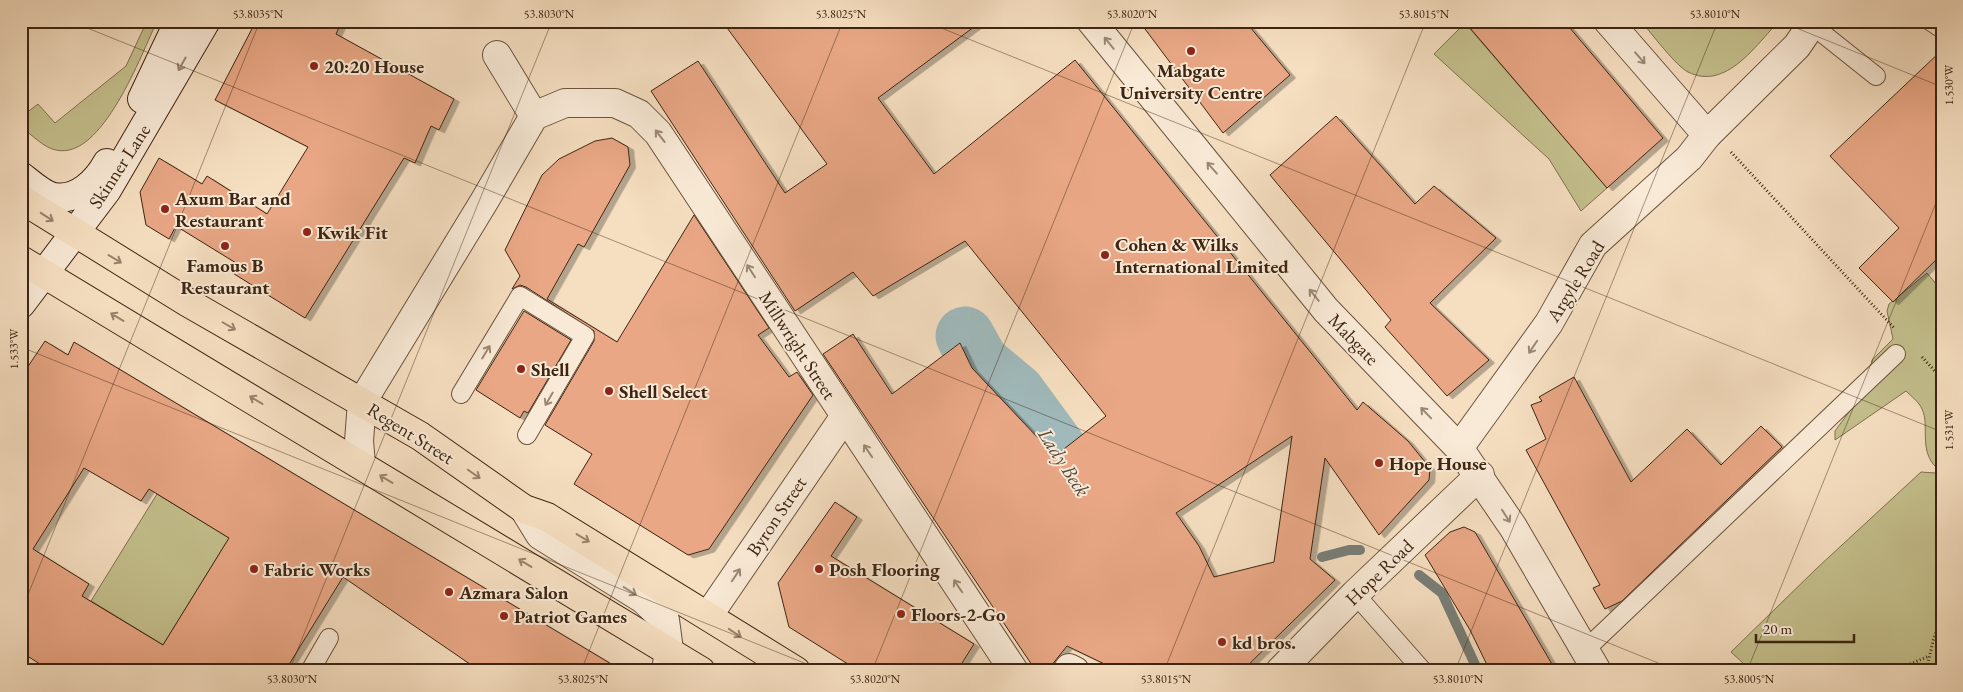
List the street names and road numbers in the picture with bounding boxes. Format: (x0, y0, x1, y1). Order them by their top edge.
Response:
street label: Skinner Lane (83, 119, 156, 213)
street label: Argyle Road (1540, 235, 1611, 328)
street label: Millwright Street (753, 286, 842, 404)
street label: Mabgate (1323, 308, 1385, 371)
street label: Regent Street (362, 397, 459, 470)
street label: Byron Street (741, 472, 812, 561)
street label: Hope Road (1340, 533, 1419, 611)

